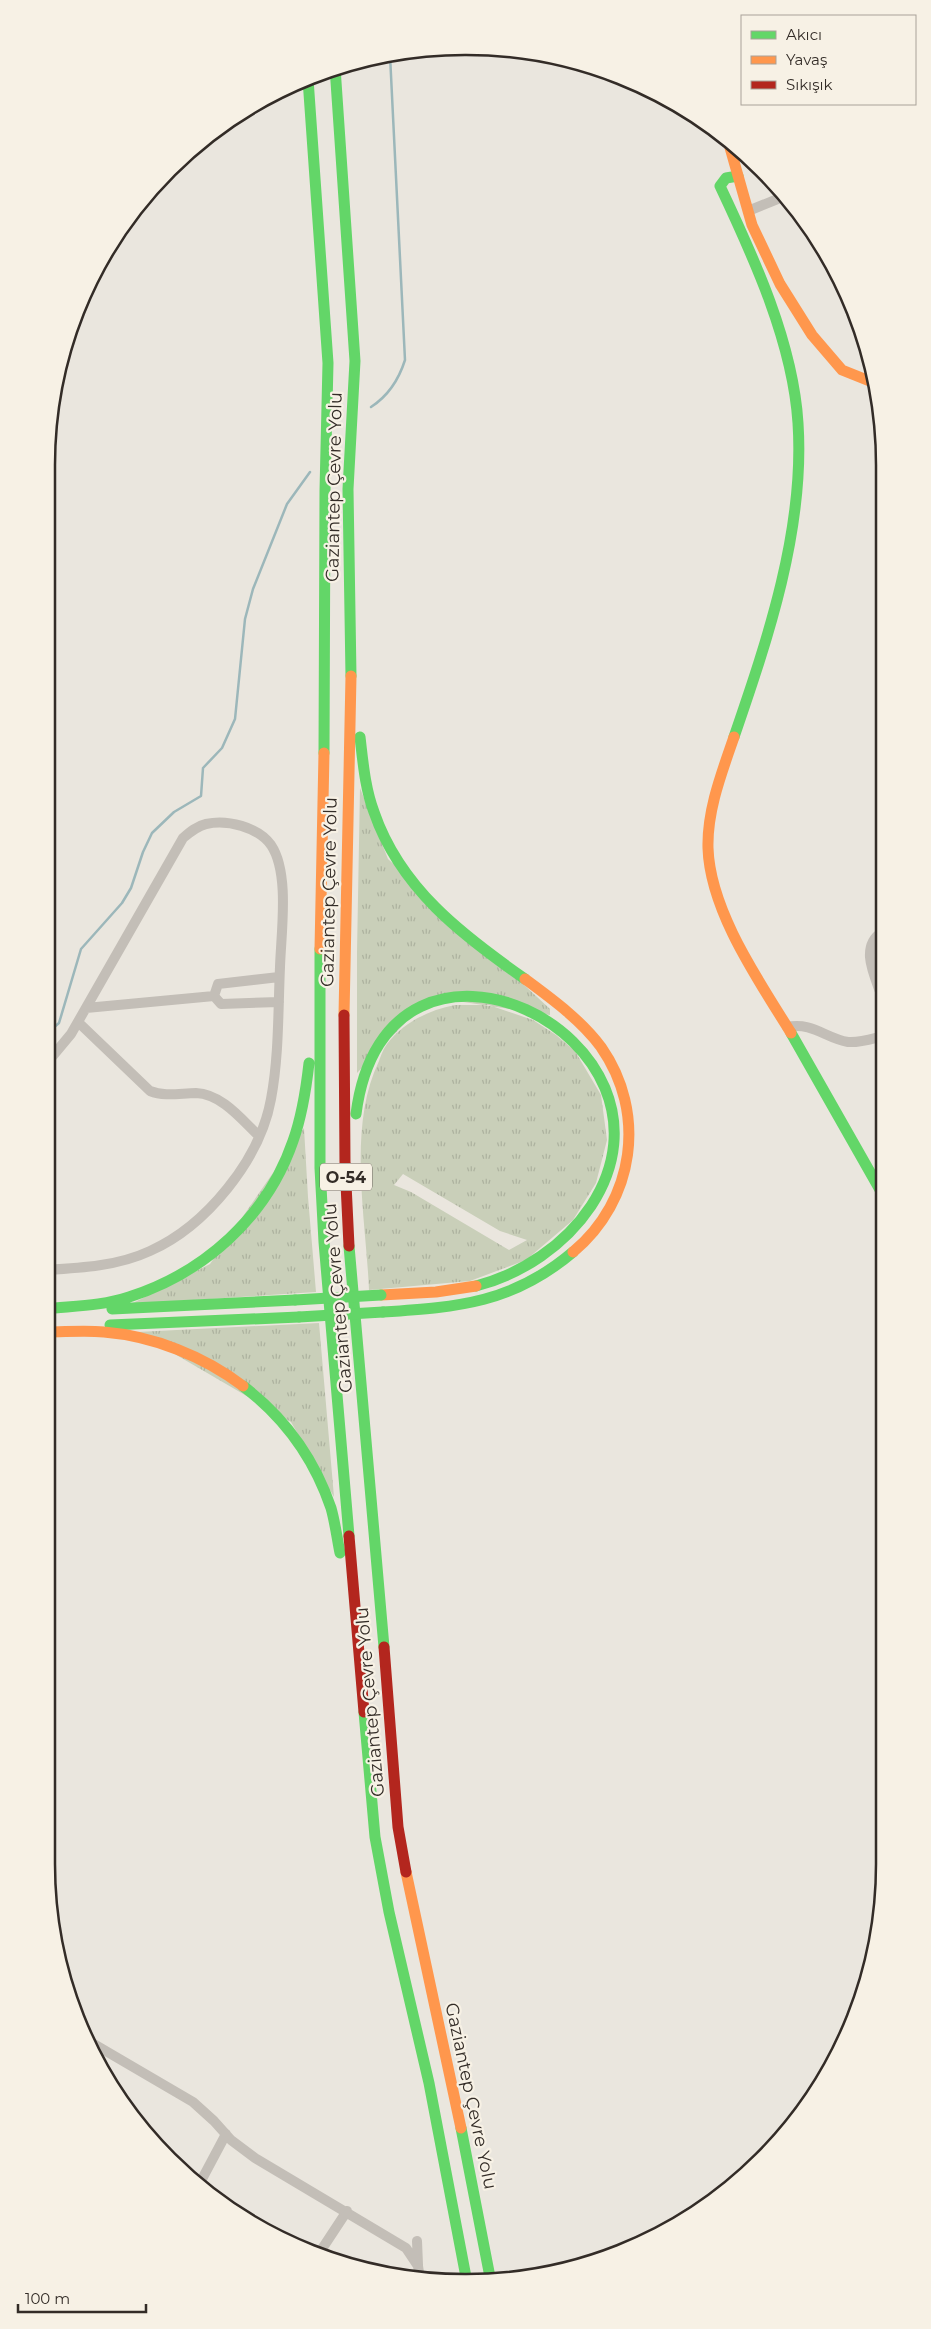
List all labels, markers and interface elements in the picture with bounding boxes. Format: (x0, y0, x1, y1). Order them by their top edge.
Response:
legend (741, 15, 916, 105)
text: Akıcı (786, 25, 822, 44)
text: Yavaş (786, 50, 827, 69)
text: Sıkışık (786, 75, 833, 94)
street label: Gaziantep Çevre Yolu (321, 392, 347, 582)
street label: Gaziantep Çevre Yolu (316, 797, 342, 987)
road number: O-54 (320, 1164, 372, 1190)
street label: Gaziantep Çevre Yolu (319, 1202, 357, 1394)
street label: Gaziantep Çevre Yolu (351, 1606, 389, 1798)
street label: Gaziantep Çevre Yolu (440, 2001, 502, 2191)
scale bar (18, 2282, 145, 2314)
text: 100 m (25, 2289, 70, 2308)

